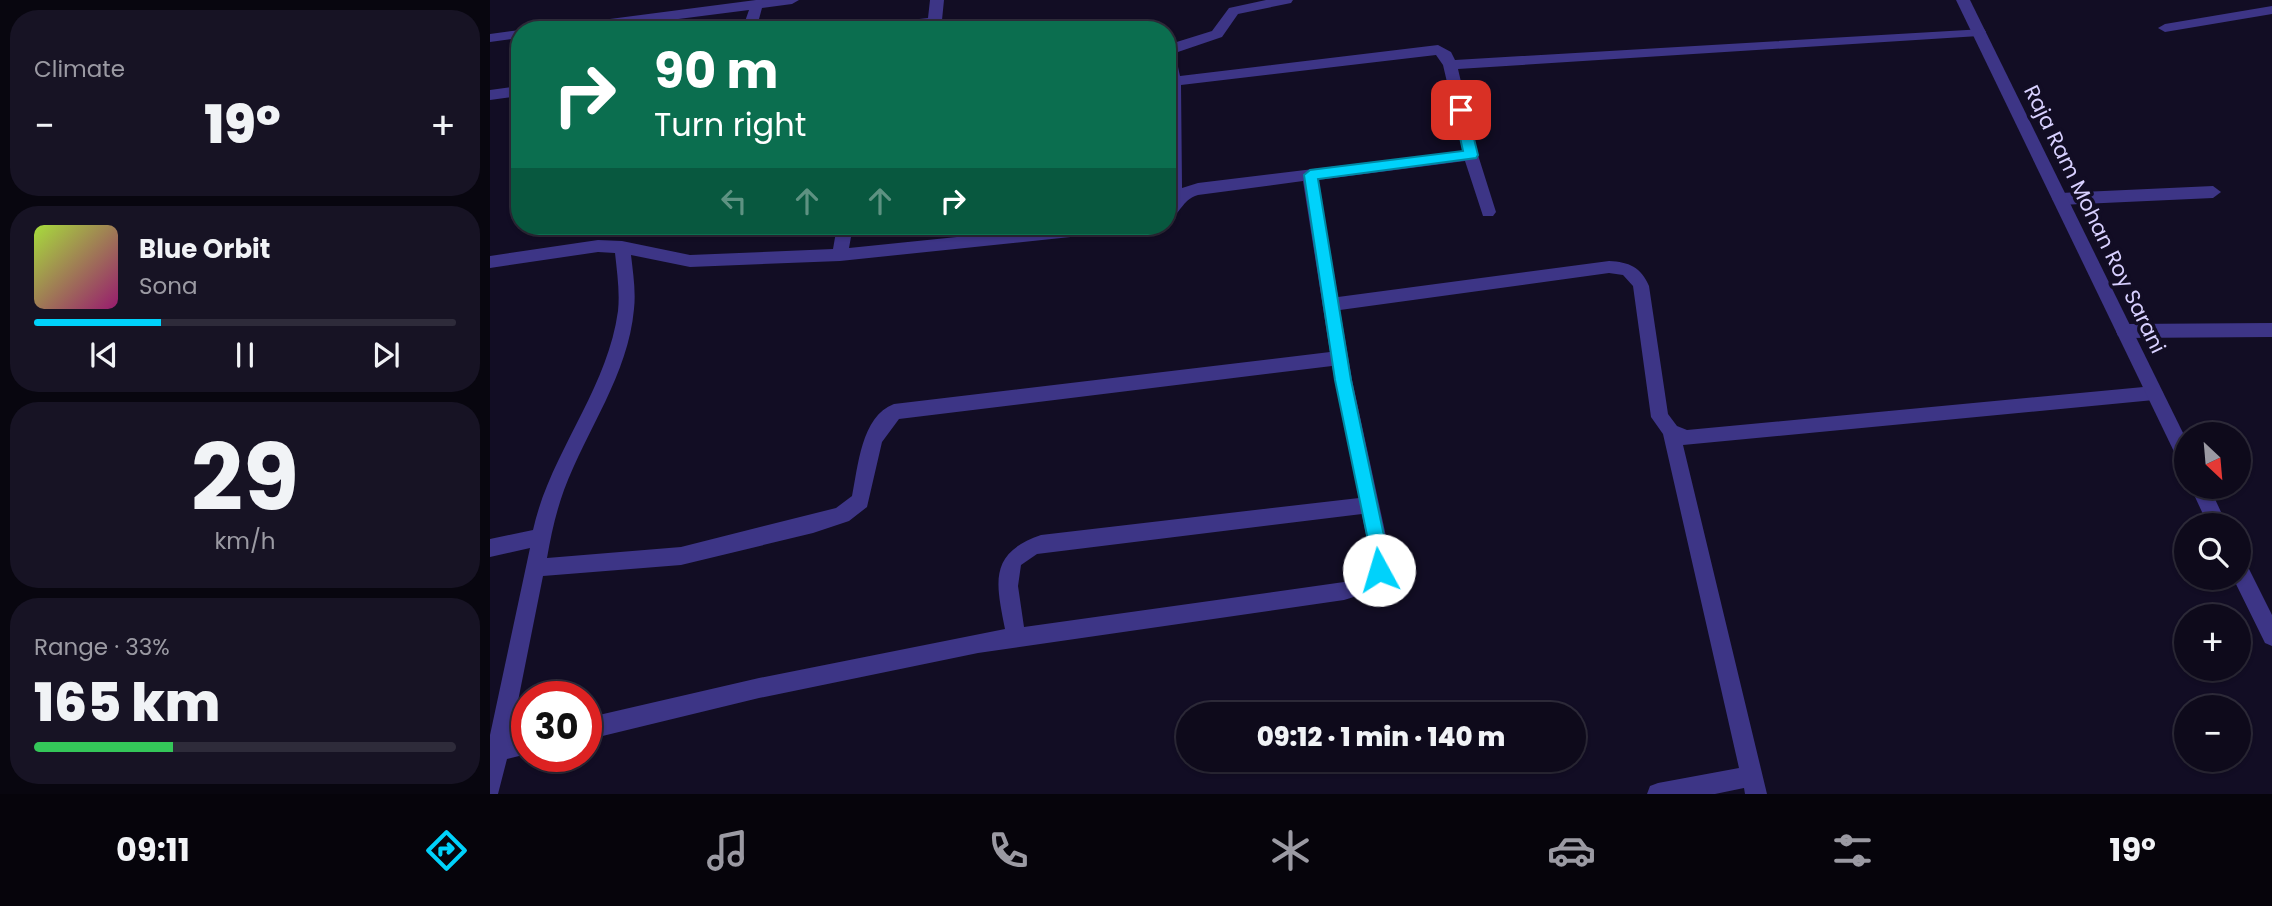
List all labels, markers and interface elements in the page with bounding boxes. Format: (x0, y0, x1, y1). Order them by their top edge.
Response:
text: 90 m (654, 37, 778, 105)
icon: right (539, 49, 630, 140)
text: Climate (34, 53, 125, 85)
pin (1431, 80, 1491, 140)
street label: Raja Ram Mohan Roy Sarani (2017, 80, 2173, 358)
text: 19° (204, 88, 281, 161)
icon: arrive (1442, 91, 1480, 129)
text: − (34, 99, 55, 152)
text: + (430, 99, 456, 152)
text: Turn right (654, 102, 806, 147)
icon: left (715, 182, 753, 220)
icon: ahead (788, 182, 826, 220)
icon: ahead (861, 182, 899, 220)
icon: right (934, 182, 972, 220)
text: Blue Orbit (139, 231, 270, 267)
text: Sona (139, 270, 198, 302)
icon: previous (85, 336, 123, 374)
icon: pause (226, 336, 264, 374)
icon: next (367, 336, 405, 374)
text: 29 (191, 414, 299, 542)
north arrow (2174, 422, 2250, 499)
map controls (2174, 422, 2251, 772)
button: search (2174, 513, 2251, 590)
text: km/h (214, 525, 276, 557)
position arrow (1342, 533, 1416, 607)
button: + (2174, 604, 2251, 681)
text: Range · 33% (34, 631, 170, 663)
text: 165 km (34, 666, 220, 739)
speed limit sign: 30 (511, 681, 602, 772)
button: − (2174, 695, 2251, 772)
text: 09:12 · 1 min · 140 m (1257, 719, 1505, 755)
icon: directions (422, 826, 471, 875)
icon: music (703, 826, 752, 875)
icon: phone (984, 826, 1033, 875)
icon: climate (1266, 826, 1315, 875)
icon: car (1547, 826, 1596, 875)
icon: filters (1828, 826, 1877, 875)
text: 09:11 (116, 827, 190, 872)
text: 19° (2109, 827, 2156, 872)

